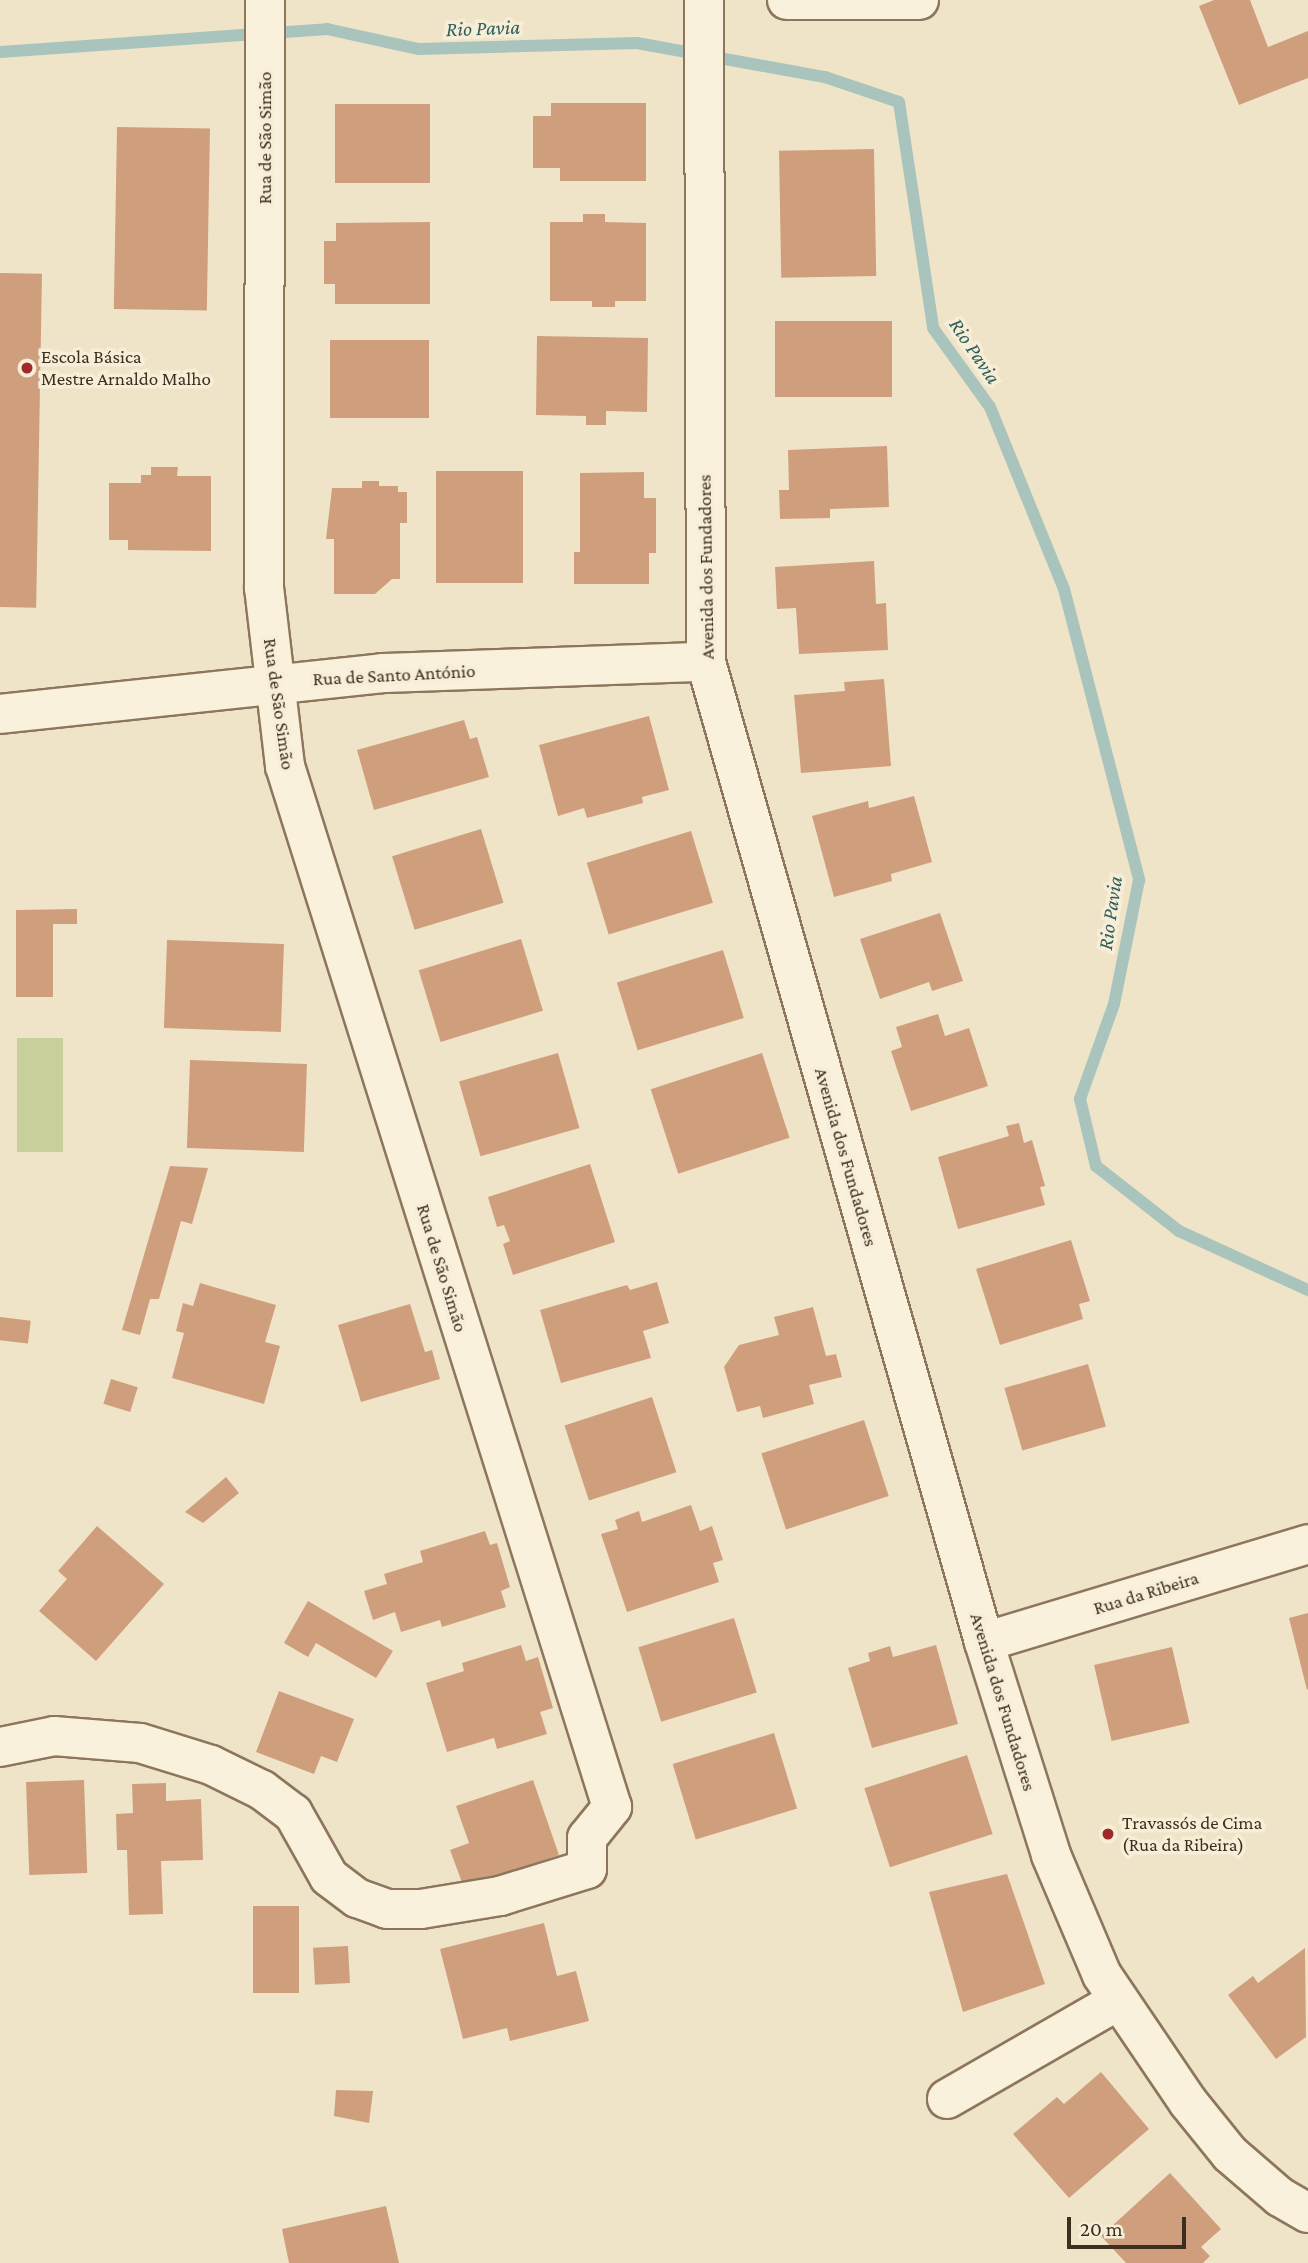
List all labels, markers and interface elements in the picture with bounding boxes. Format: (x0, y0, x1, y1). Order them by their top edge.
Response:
water label: Rio Pavia (445, 14, 521, 42)
street label: Rua de São Simão (254, 72, 276, 204)
water label: Rio Pavia (944, 313, 1006, 389)
place label: Escola Básica Mestre Arnaldo Malho (41, 346, 211, 390)
marker: Escola Básica Mestre Arnaldo Malho (19, 360, 35, 376)
street label: Avenida dos Fundadores (693, 474, 719, 660)
street label: Rua de São Simão (258, 637, 300, 771)
street label: Rua de Santo António (312, 659, 476, 691)
water label: Rio Pavia (1092, 874, 1128, 952)
street label: Avenida dos Fundadores (810, 1065, 882, 1249)
street label: Rua de São Simão (412, 1201, 472, 1335)
street label: Rua da Ribeira (1091, 1566, 1201, 1620)
street label: Avenida dos Fundadores (965, 1610, 1041, 1794)
place label: Travassós de Cima (Rua da Ribeira) (1122, 1812, 1262, 1856)
marker: Travassós de Cima (Rua da Ribeira) (1100, 1826, 1116, 1842)
scale bar (1070, 2204, 1189, 2248)
text: 20 m (1080, 2217, 1123, 2241)

